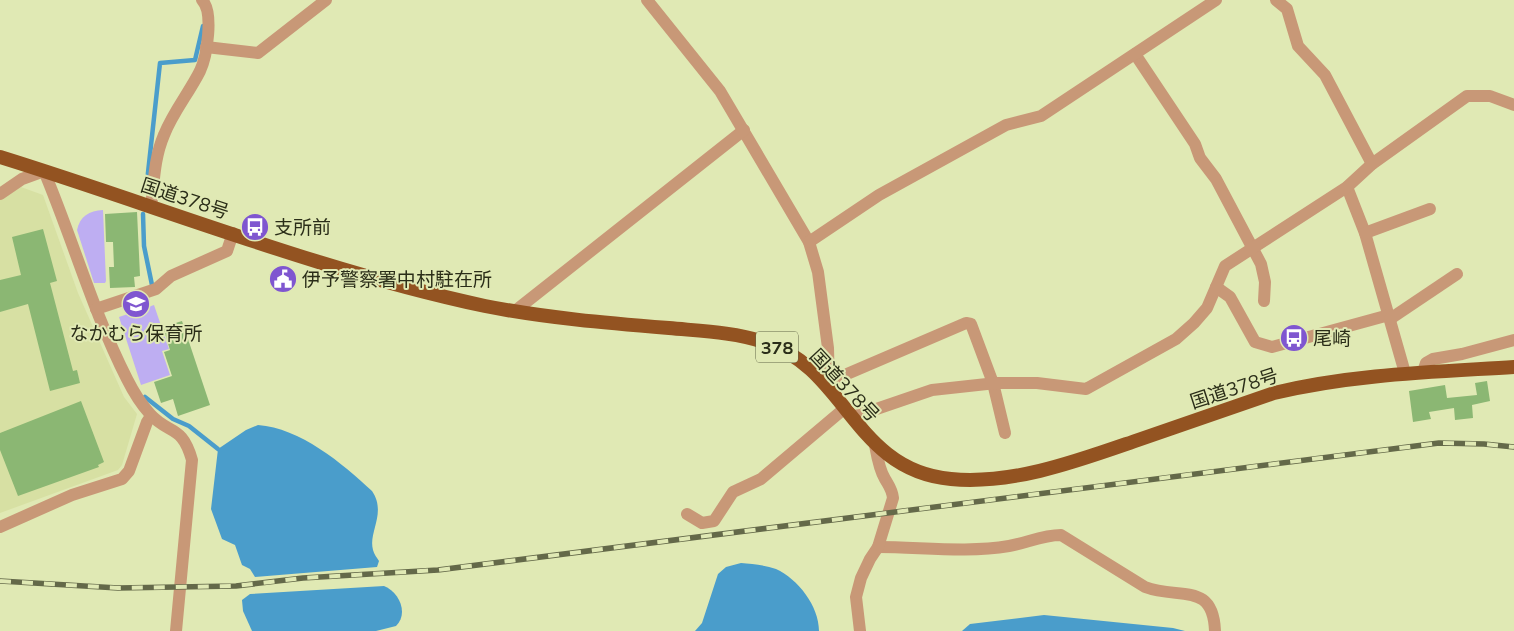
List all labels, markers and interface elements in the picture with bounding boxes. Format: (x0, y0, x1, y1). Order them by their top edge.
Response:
street label: 国道378号 (138, 172, 232, 224)
bus stop icon: 支所前 (240, 212, 270, 242)
place label: 支所前 (274, 215, 331, 239)
public building icon: 伊予警察署中村駐在所 (268, 264, 298, 294)
place label: 伊予警察署中村駐在所 (302, 267, 492, 291)
school or university icon: なかむら保育所 (121, 289, 151, 319)
place label: なかむら保育所 (69, 321, 203, 345)
bus stop icon: 尾崎 (1279, 323, 1309, 353)
place label: 尾崎 (1313, 326, 1351, 350)
road number: 378 (756, 332, 798, 362)
street label: 国道378号 (805, 343, 885, 427)
street label: 国道378号 (1187, 362, 1281, 414)

